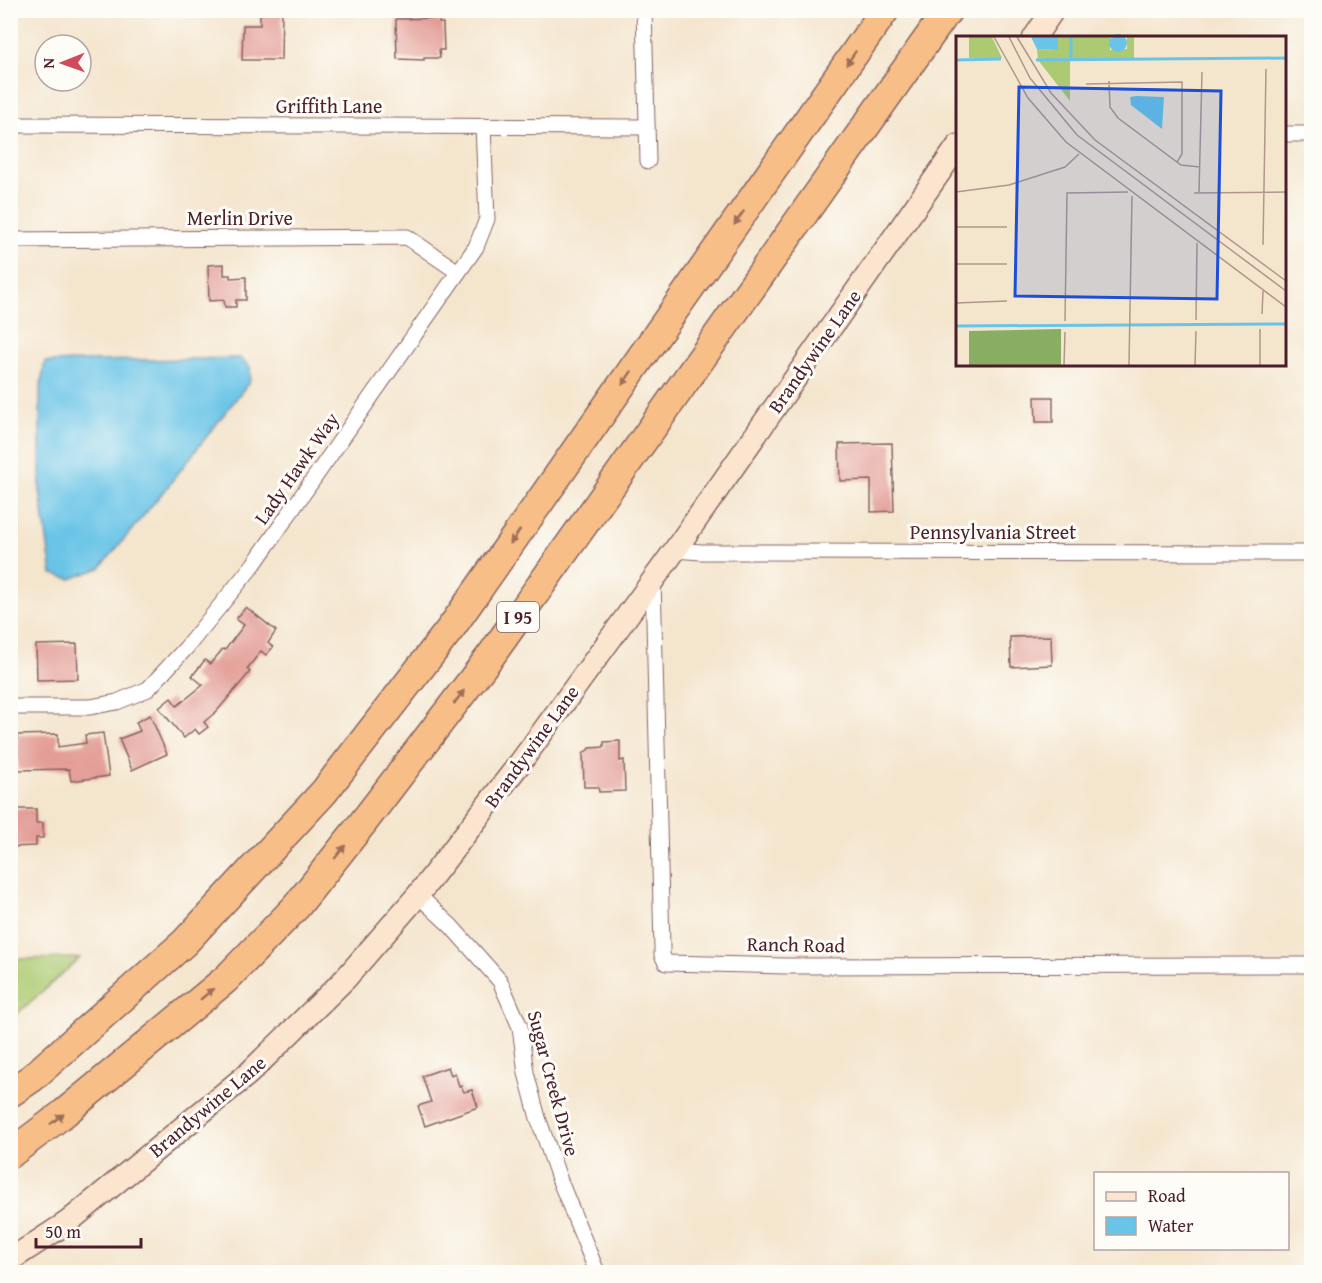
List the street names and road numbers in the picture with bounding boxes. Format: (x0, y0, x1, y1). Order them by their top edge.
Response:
street label: Griffith Lane (276, 91, 382, 120)
street label: Merlin Drive (187, 203, 293, 232)
street label: Brandywine Lane (760, 283, 868, 419)
street label: Lady Hawk Way (247, 406, 345, 530)
street label: Pennsylvania Street (910, 517, 1076, 546)
road number: I 95 (497, 602, 539, 632)
street label: Brandywine Lane (477, 679, 585, 813)
street label: Ranch Road (747, 929, 846, 959)
street label: Sugar Creek Drive (521, 1007, 587, 1159)
street label: Brandywine Lane (142, 1048, 272, 1164)

